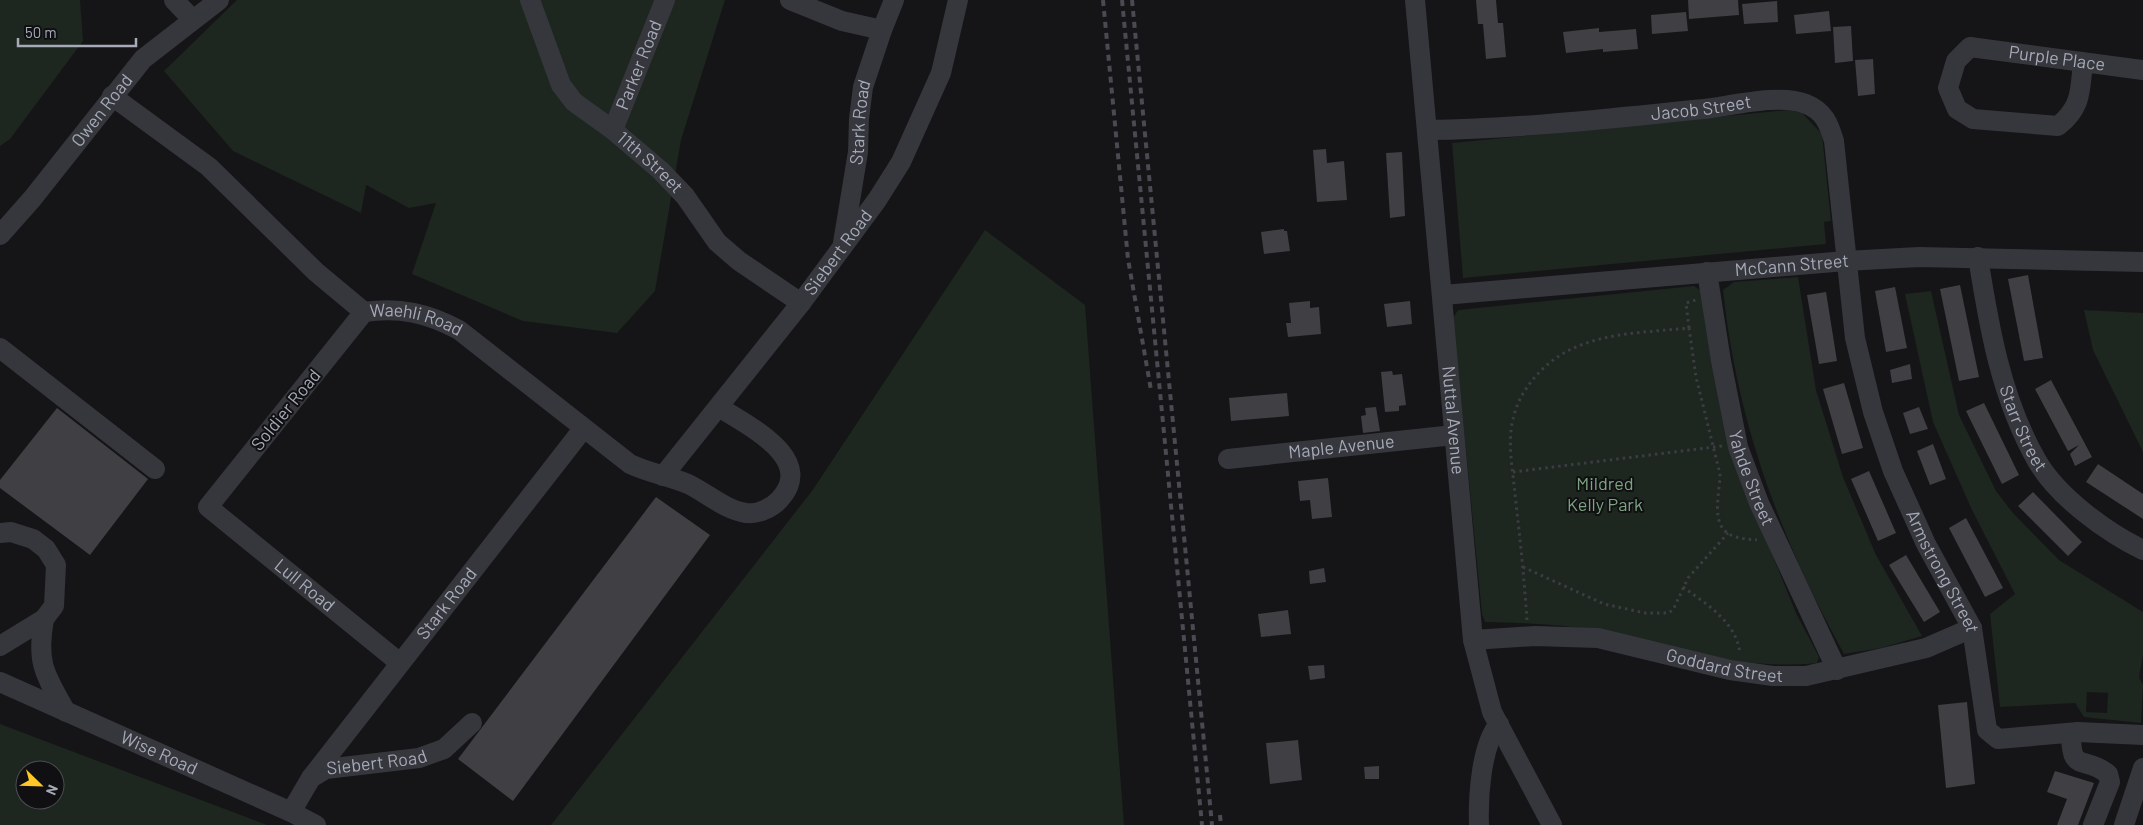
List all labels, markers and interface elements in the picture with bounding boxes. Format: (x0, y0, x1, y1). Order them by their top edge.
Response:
scale bar (18, 15, 135, 47)
street label: Parker Road (610, 17, 666, 113)
text: 50 m (25, 23, 57, 41)
street label: Purple Place (2007, 40, 2107, 75)
street label: Owen Road (66, 69, 137, 151)
street label: Stark Road (844, 76, 875, 166)
street label: Jacob Street (1650, 90, 1752, 124)
street label: 11th Street (613, 126, 688, 197)
street label: Siebert Road (799, 205, 876, 299)
street label: McCann Street (1734, 249, 1850, 280)
street label: Waehli Road (369, 298, 467, 340)
street label: Soldier Road (246, 364, 325, 455)
street label: Nuttal Avenue (1438, 365, 1470, 476)
street label: Starr Street (1995, 382, 2053, 475)
street label: Yahde Street (1725, 428, 1780, 529)
street label: Maple Avenue (1287, 429, 1395, 463)
park label: Mildred Kelly Park (1567, 472, 1643, 515)
street label: Armstrong Street (1902, 506, 1984, 633)
street label: Lull Road (270, 553, 340, 616)
street label: Stark Road (411, 563, 481, 643)
street label: Goddard Street (1664, 643, 1783, 686)
street label: Wise Road (117, 725, 201, 779)
street label: Siebert Road (325, 744, 430, 779)
north arrow (15, 760, 65, 810)
text: N (43, 783, 62, 798)

